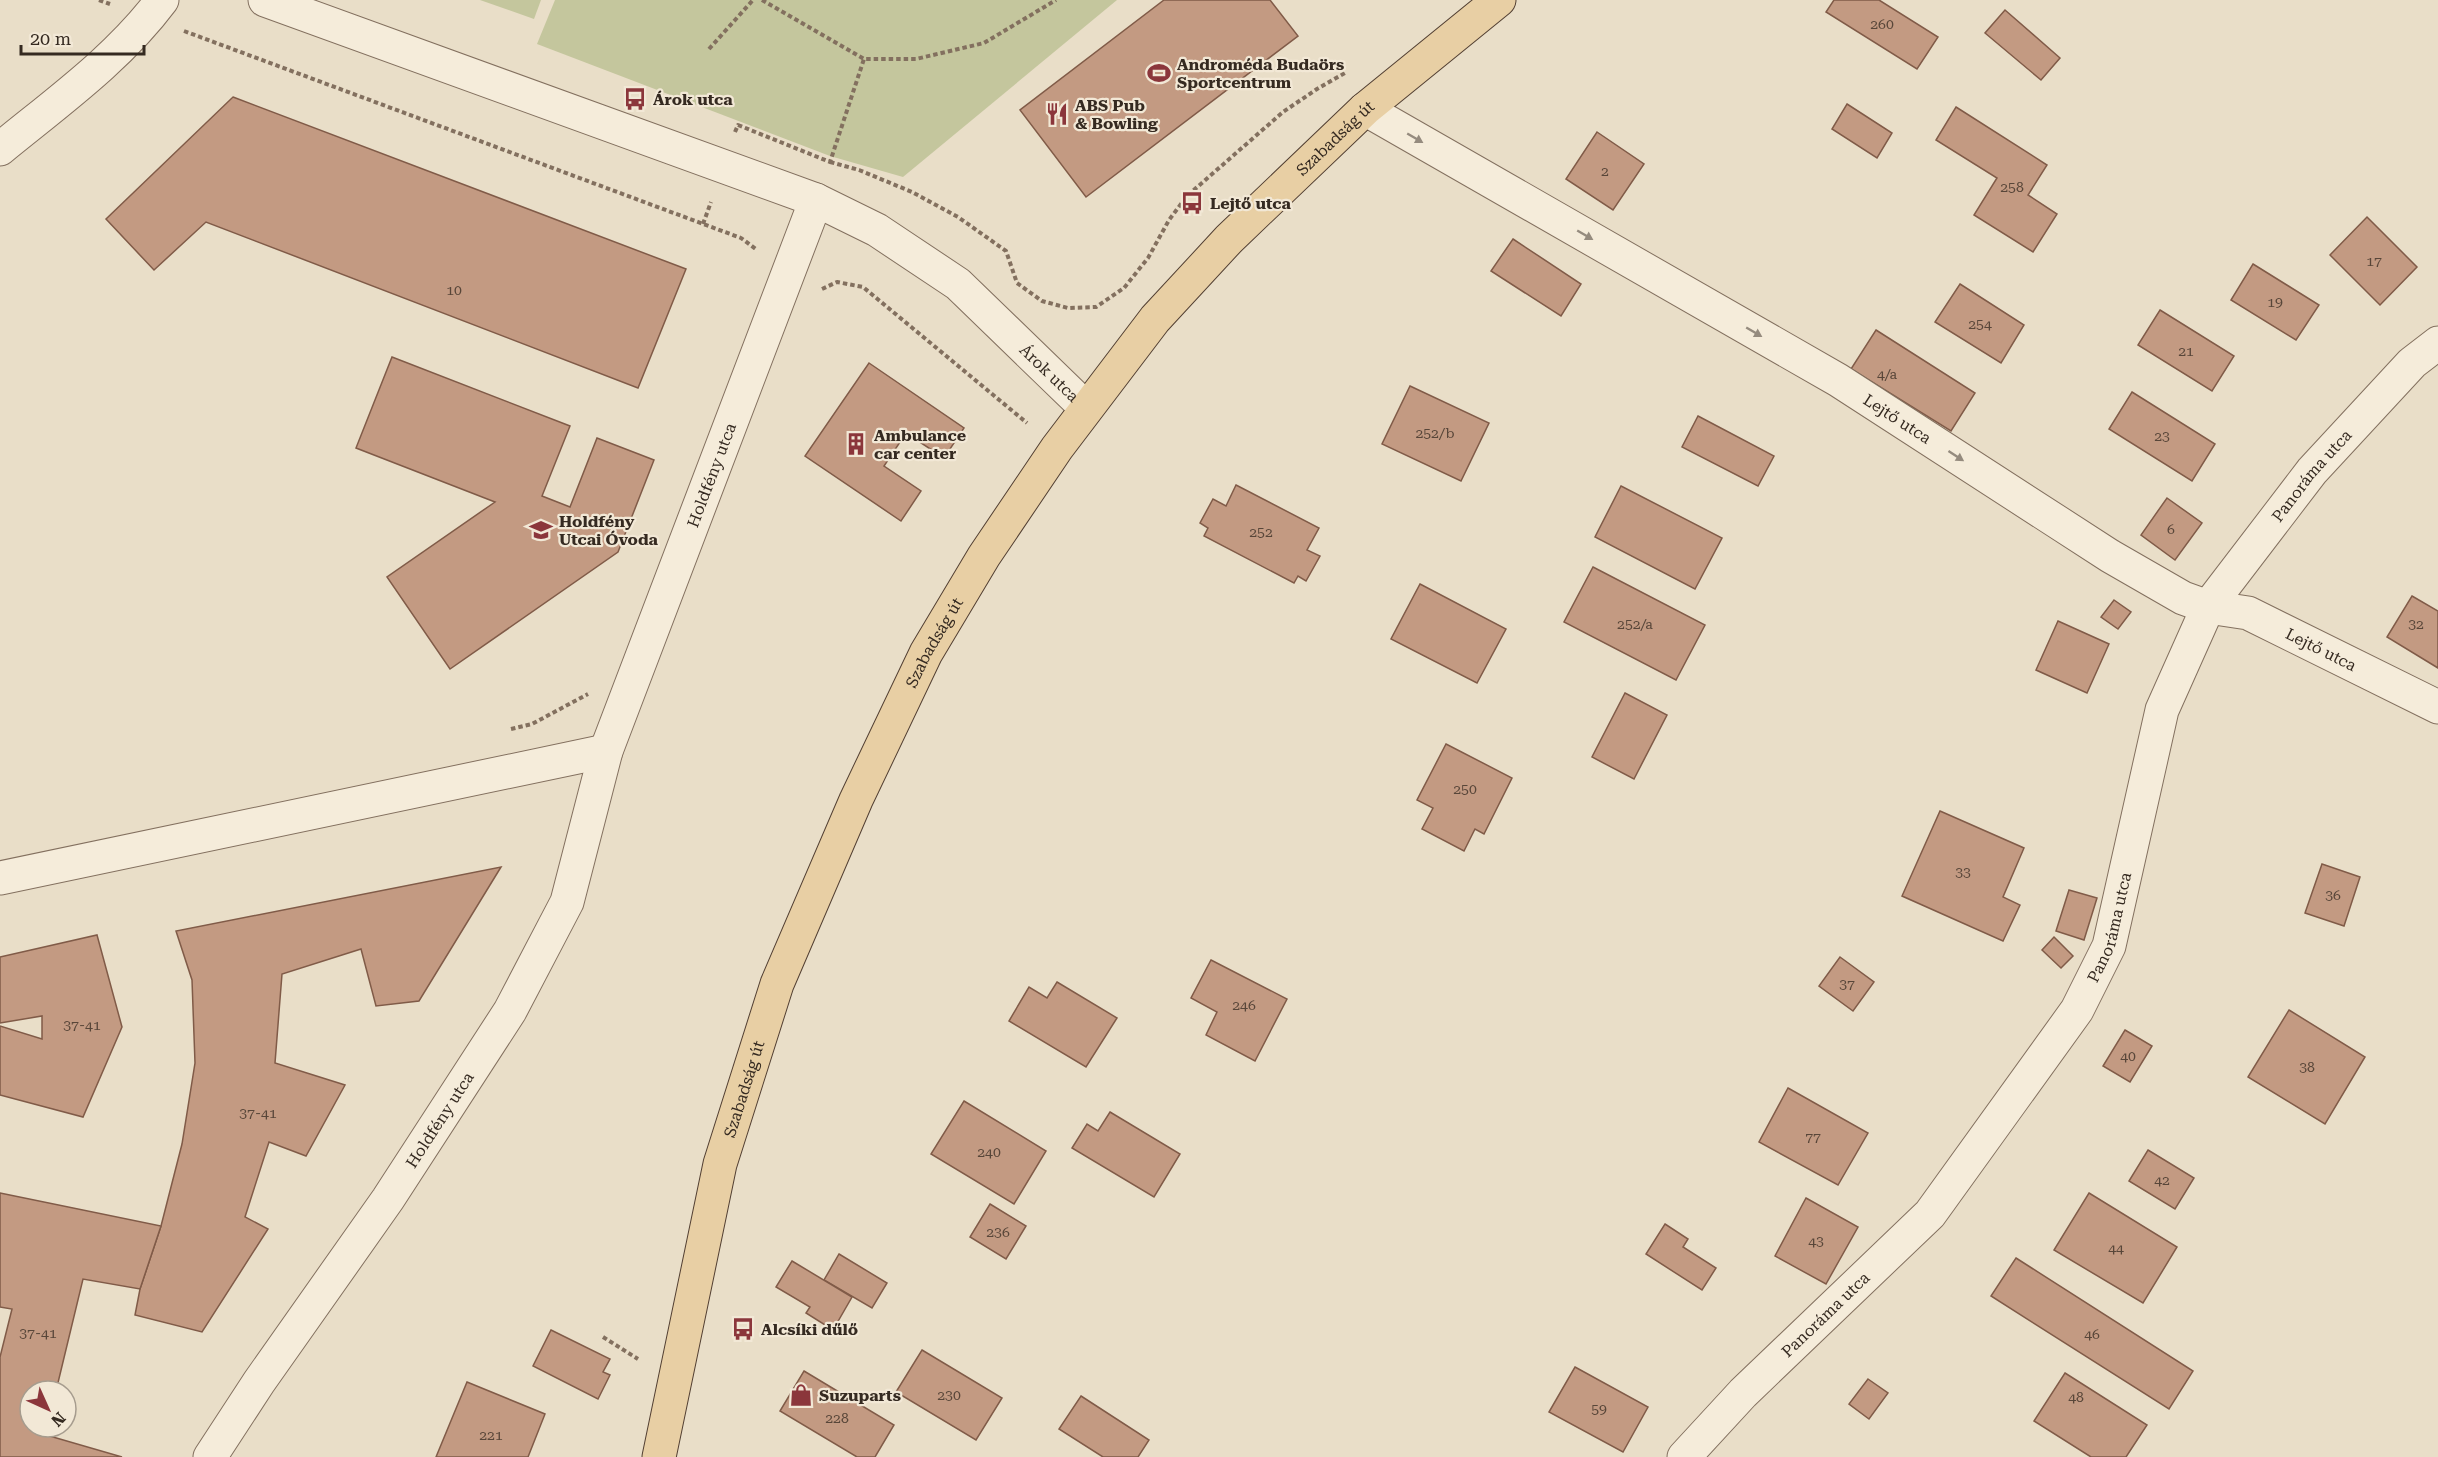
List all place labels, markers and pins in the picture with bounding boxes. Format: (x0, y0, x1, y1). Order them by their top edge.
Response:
place label: Androméda Budaörs Sportcentrum (1177, 55, 1344, 92)
sports icon: Androméda Budaörs Sportcentrum (1146, 60, 1172, 86)
bus stop icon: Árok utca (622, 86, 648, 112)
place label: Árok utca (653, 90, 733, 109)
place label: ABS Pub & Bowling (1075, 96, 1158, 133)
restaurant icon: ABS Pub & Bowling (1044, 101, 1070, 127)
bus stop icon: Lejtő utca (1179, 190, 1205, 216)
place label: Lejtő utca (1210, 194, 1292, 213)
place label: Ambulance car center (874, 426, 966, 463)
building icon: Ambulance car center (843, 431, 869, 457)
place label: Holdfény Utcai Óvoda (559, 512, 659, 549)
school or university icon: Holdfény Utcai Óvoda (528, 517, 554, 543)
bus stop icon: Alcsíki dűlő (730, 1316, 756, 1342)
place label: Alcsíki dűlő (761, 1320, 858, 1339)
shop icon: Suzuparts (788, 1382, 814, 1408)
place label: Suzuparts (819, 1386, 901, 1405)

